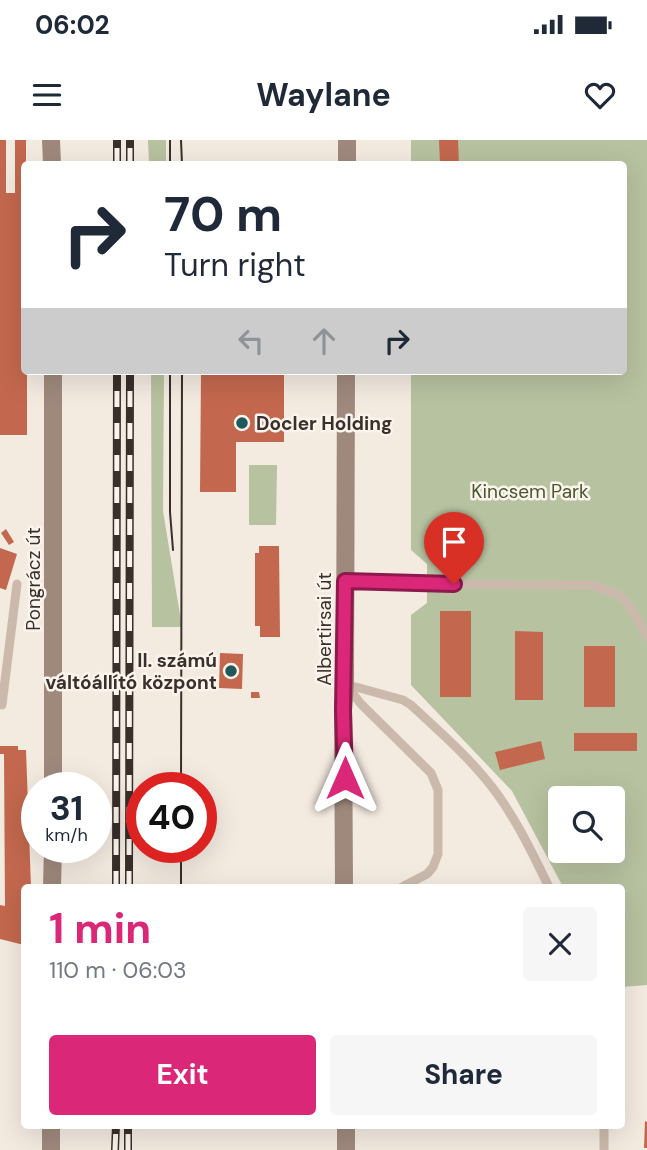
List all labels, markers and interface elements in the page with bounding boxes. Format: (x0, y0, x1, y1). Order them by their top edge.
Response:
text: 06:02 (35, 8, 110, 42)
text: Waylane (256, 74, 391, 116)
icon: menu (28, 76, 66, 114)
icon: heart (581, 76, 619, 114)
text: 70 m (164, 182, 282, 246)
icon: right (49, 189, 140, 280)
text: Turn right (164, 244, 306, 286)
icon: left (232, 322, 270, 360)
icon: ahead (305, 322, 343, 360)
icon: right (378, 322, 416, 360)
place label: Docler Holding (256, 411, 392, 436)
marker: Docler Holding (234, 415, 250, 431)
park label: Kincsem Park (471, 479, 589, 504)
pin (424, 512, 484, 584)
icon: arrive (435, 523, 473, 561)
street label: Pongrácz út (21, 527, 46, 631)
street label: Albertirsai út (312, 572, 337, 686)
place label: II. számú váltóállító központ (46, 648, 217, 695)
marker: II. számú váltóállító központ (223, 663, 239, 679)
position arrow (308, 741, 382, 815)
speed limit sign: 40 (126, 772, 217, 863)
text: 31 (50, 785, 83, 831)
map controls (548, 786, 625, 863)
button: search (548, 786, 625, 863)
text: km/h (45, 823, 88, 847)
text: 1 min (49, 901, 151, 956)
button: close (523, 907, 597, 981)
text: 110 m · 06:03 (49, 955, 187, 985)
button: Exit (49, 1035, 316, 1115)
button: Share (330, 1035, 597, 1115)

